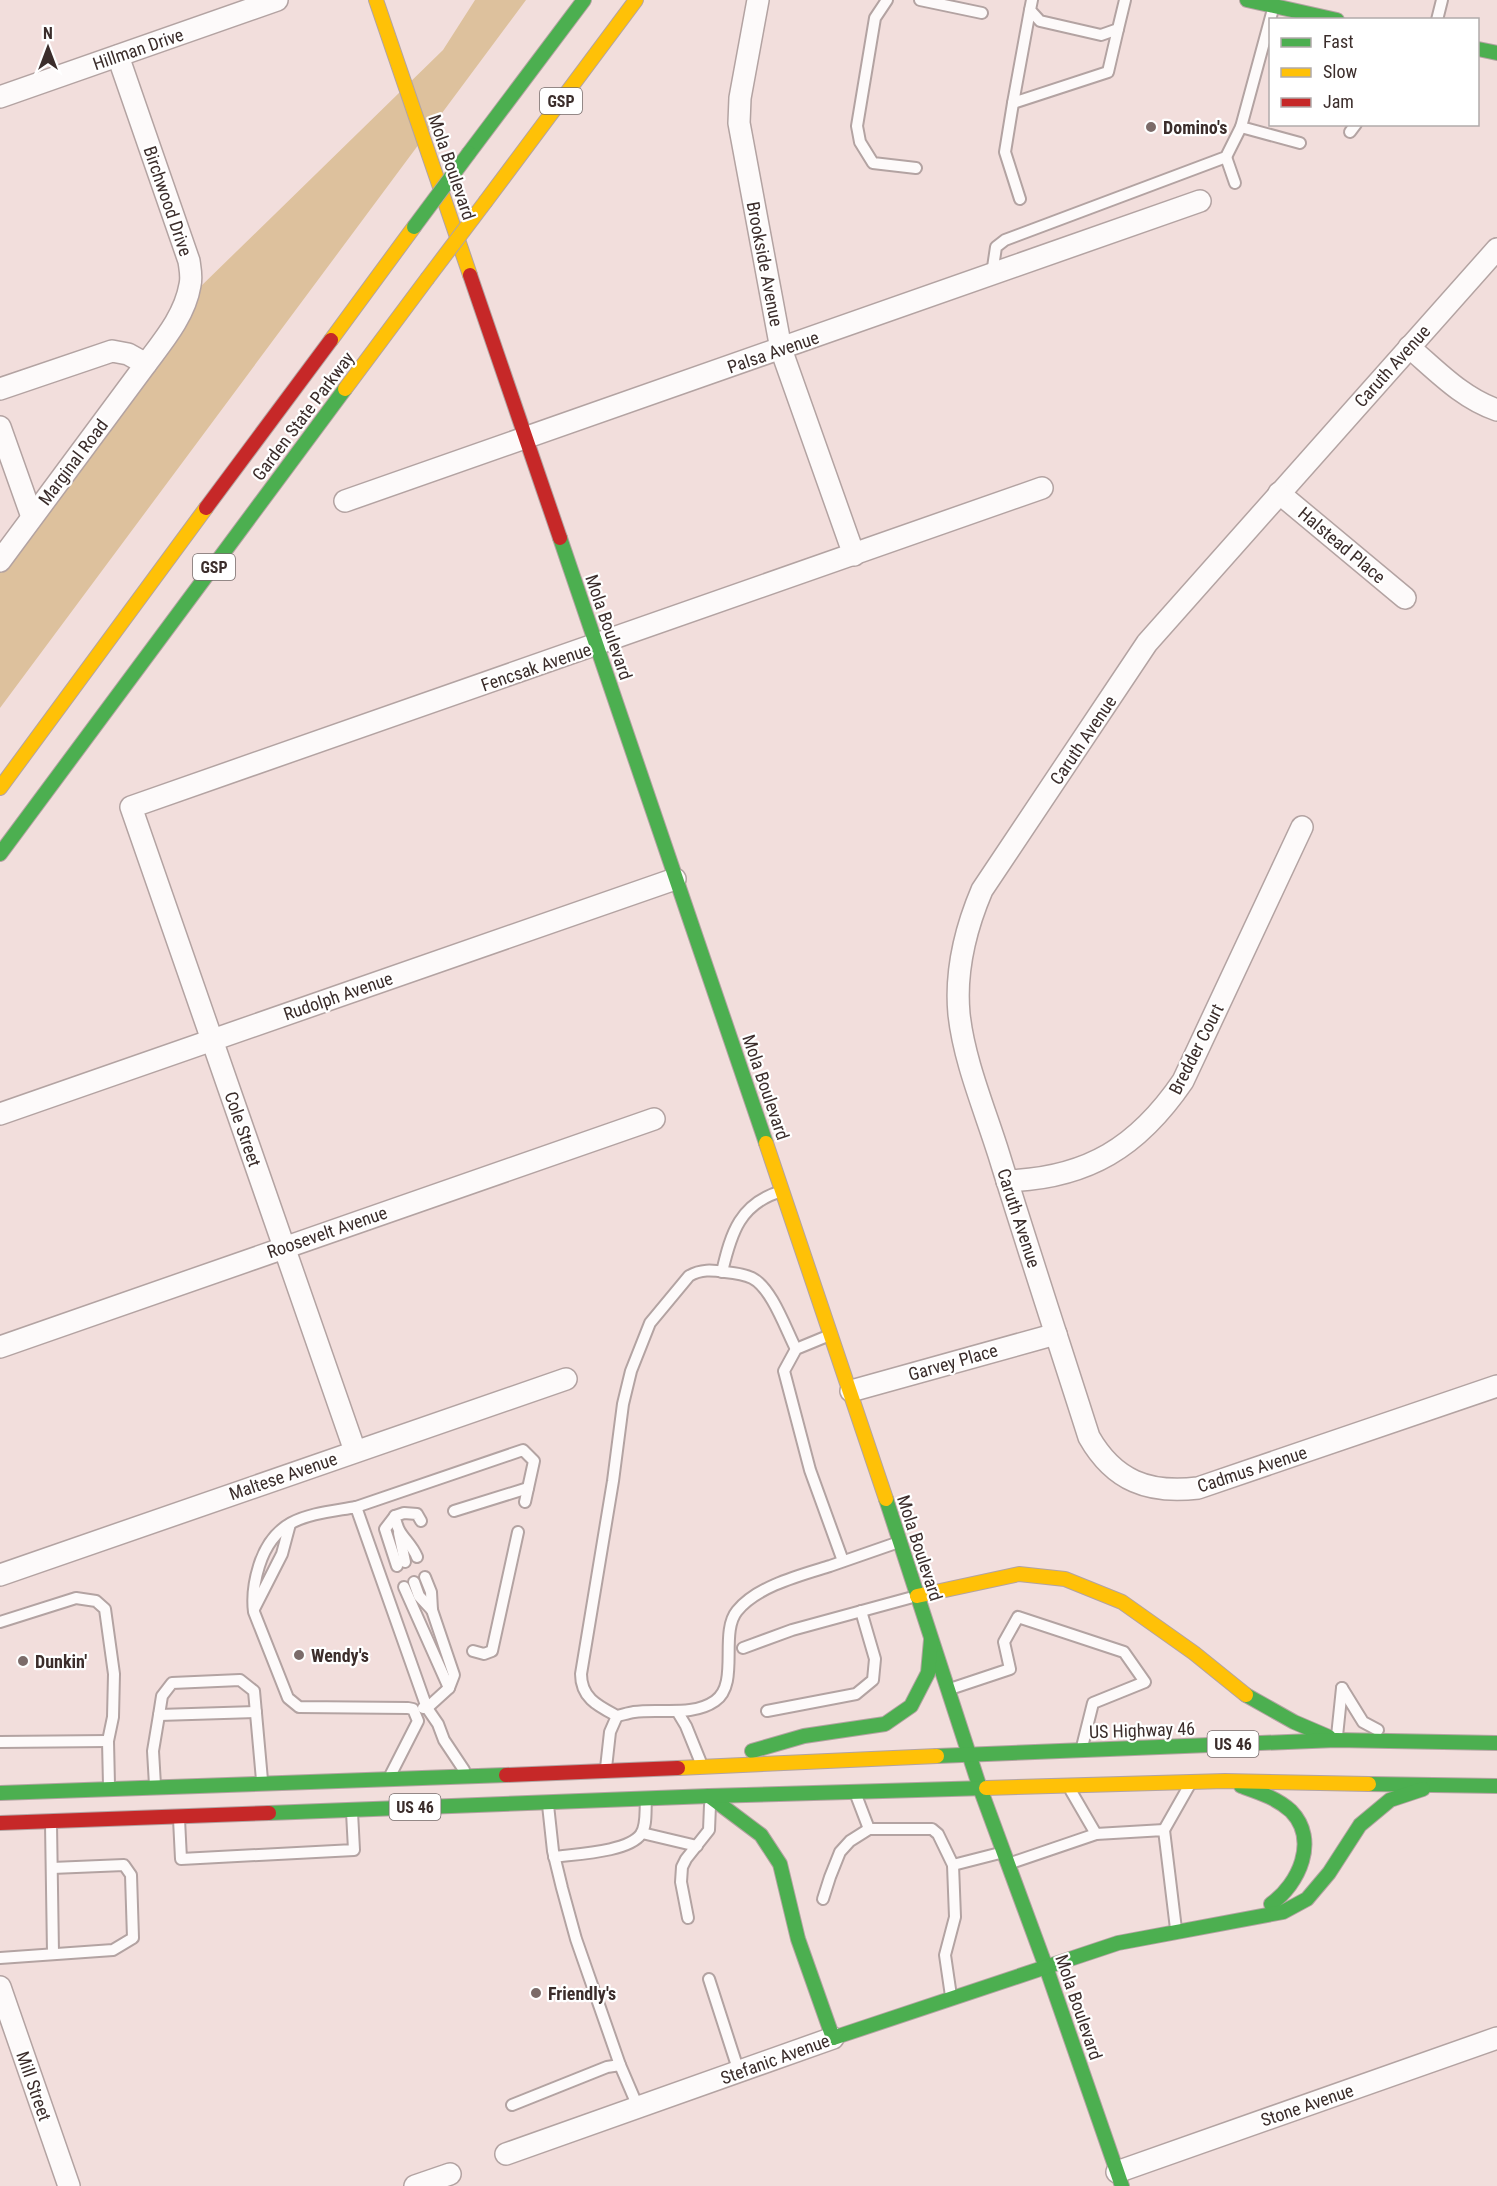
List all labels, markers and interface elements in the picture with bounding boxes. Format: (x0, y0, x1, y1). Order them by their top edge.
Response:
north arrow (18, 18, 78, 78)
legend (1269, 18, 1479, 126)
text: N (43, 24, 53, 43)
street label: Hillman Drive (90, 24, 186, 74)
text: Fast (1323, 31, 1354, 52)
text: Slow (1323, 61, 1358, 82)
road number: GSP (540, 88, 582, 114)
text: Jam (1323, 91, 1354, 112)
street label: Mola Boulevard (424, 112, 480, 222)
place label: Domino's (1163, 117, 1227, 138)
marker: Domino's (1144, 120, 1158, 134)
street label: Birchwood Drive (139, 143, 197, 259)
street label: Brookside Avenue (743, 200, 787, 328)
street label: Caruth Avenue (1350, 321, 1434, 411)
street label: Palsa Avenue (724, 327, 822, 377)
street label: Garden State Parkway (248, 347, 359, 485)
street label: Marginal Road (34, 415, 112, 509)
street label: Halstead Place (1294, 503, 1390, 587)
road number: GSP (193, 554, 235, 580)
street label: Mola Boulevard (581, 572, 637, 682)
street label: Fencsak Avenue (478, 638, 594, 696)
street label: Caruth Avenue (1046, 691, 1120, 789)
street label: Rudolph Avenue (281, 968, 395, 1024)
street label: Bredder Court (1164, 1000, 1228, 1098)
street label: Mola Boulevard (738, 1032, 794, 1142)
street label: Cole Street (220, 1089, 266, 1169)
street label: Caruth Avenue (993, 1166, 1045, 1270)
street label: Roosevelt Avenue (264, 1202, 390, 1262)
street label: Garvey Place (906, 1339, 1000, 1385)
street label: Cadmus Avenue (1194, 1441, 1310, 1497)
street label: Maltese Avenue (226, 1448, 340, 1504)
street label: Mola Boulevard (893, 1492, 947, 1604)
place label: Wendy's (311, 1645, 369, 1666)
marker: Wendy's (292, 1648, 306, 1662)
place label: Dunkin' (35, 1651, 87, 1672)
marker: Dunkin' (16, 1654, 30, 1668)
street label: US Highway 46 (1089, 1718, 1195, 1742)
road number: US 46 (1208, 1731, 1258, 1757)
road number: US 46 (390, 1794, 440, 1820)
street label: Mola Boulevard (1051, 1952, 1107, 2062)
place label: Friendly's (548, 1983, 616, 2004)
marker: Friendly's (529, 1986, 543, 2000)
street label: Stefanic Avenue (718, 2030, 832, 2088)
street label: Mill Street (12, 2048, 56, 2124)
street label: Stone Avenue (1258, 2079, 1356, 2131)

